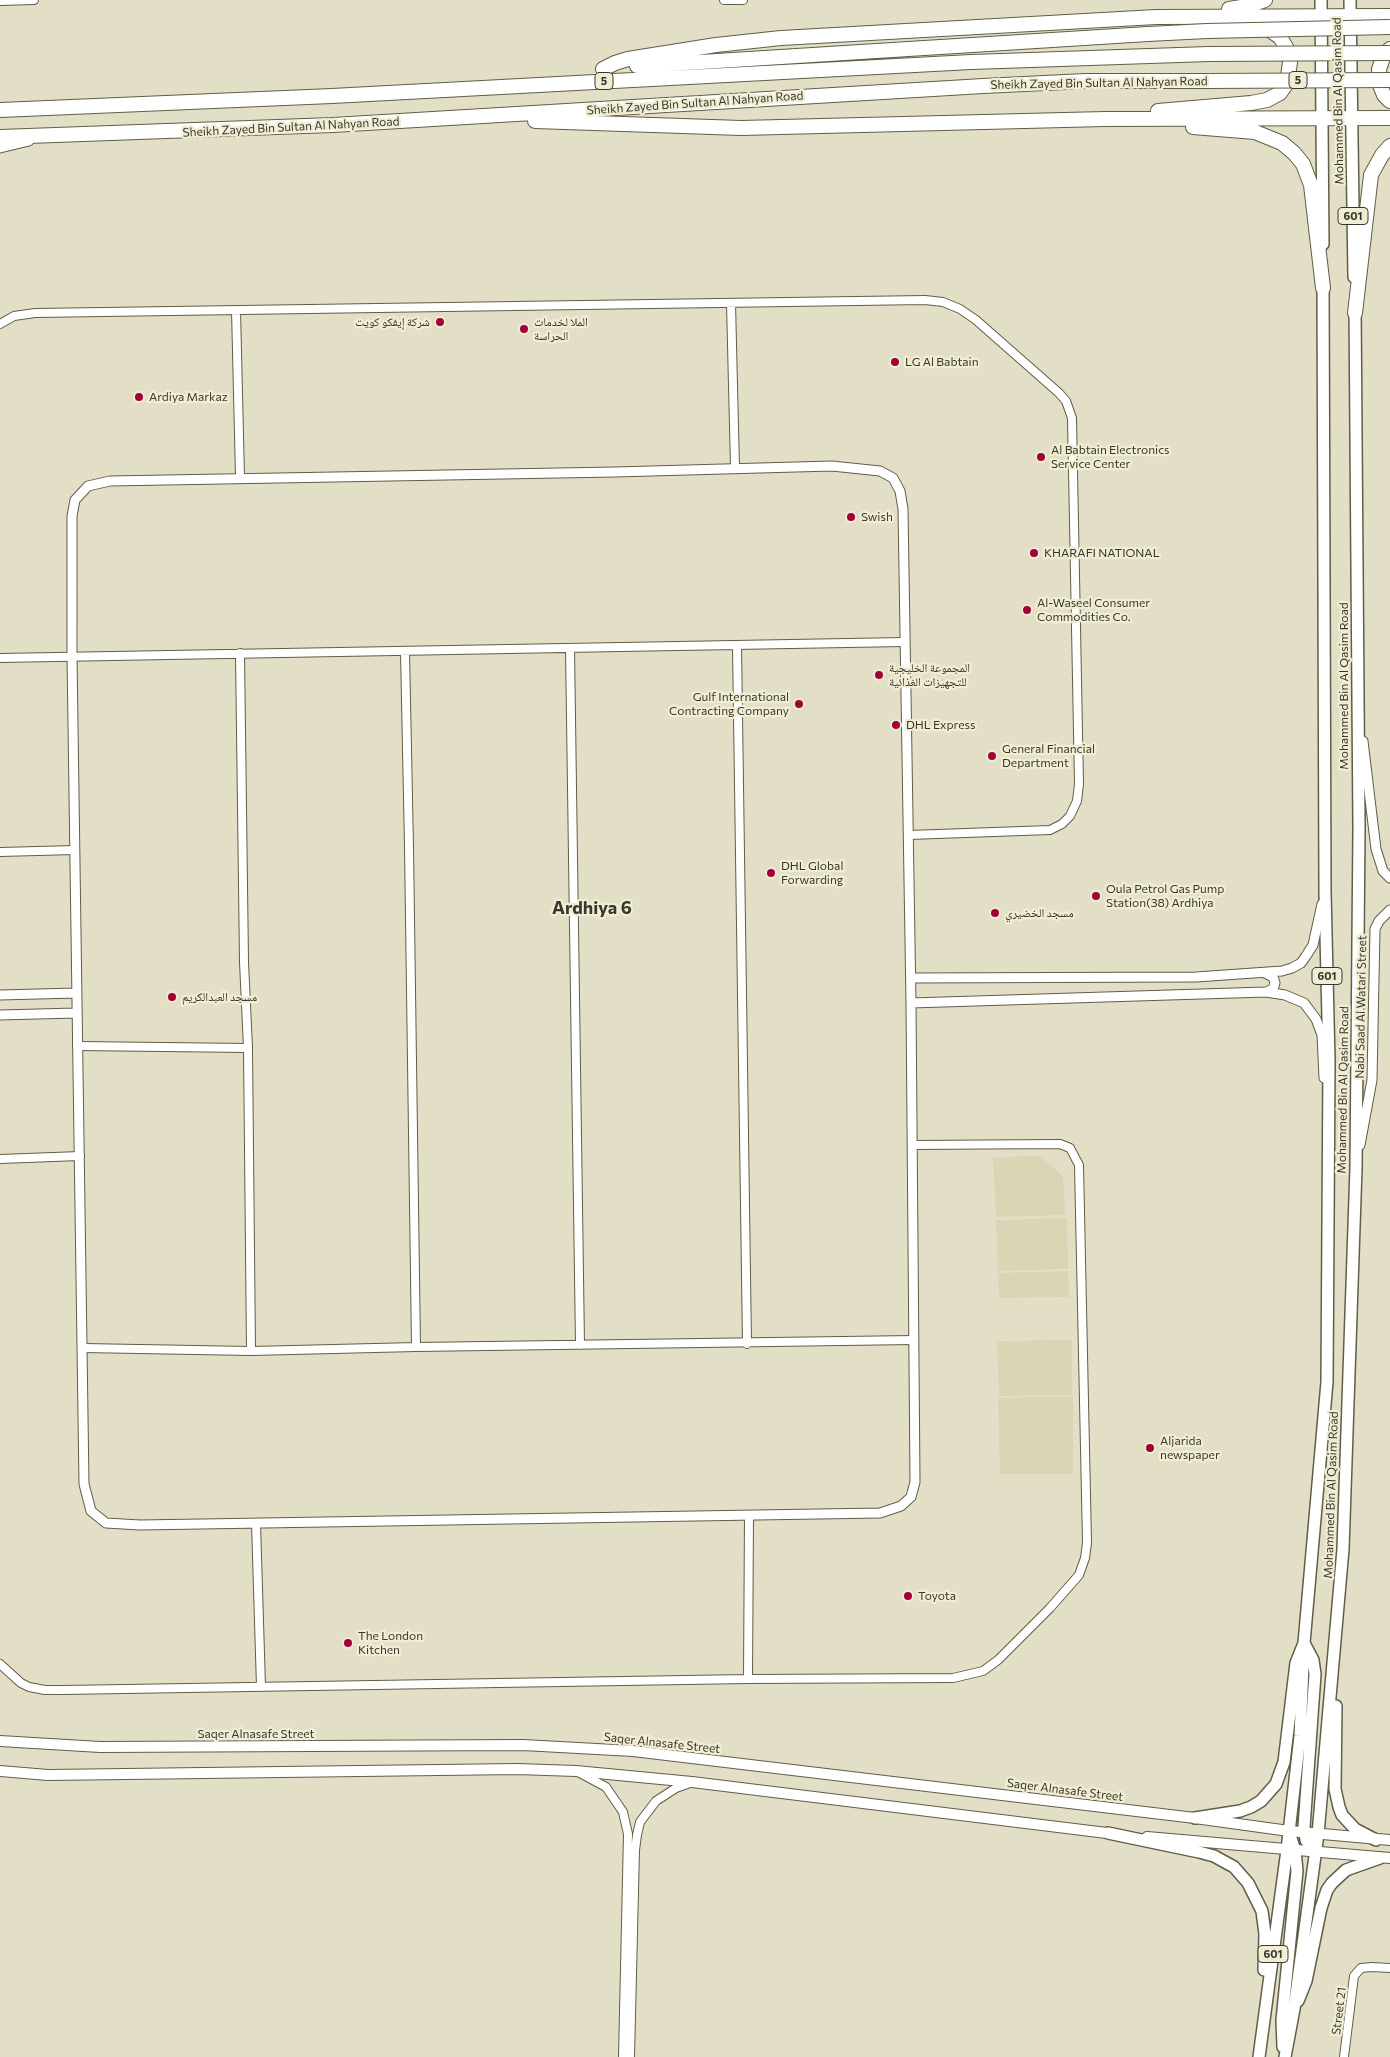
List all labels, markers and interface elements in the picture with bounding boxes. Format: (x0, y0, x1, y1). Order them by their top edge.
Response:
street label: Mohammed Bin Al Qasim Road (1329, 17, 1347, 185)
road number: 5 (595, 72, 613, 90)
road number: 5 (1289, 72, 1307, 88)
street label: Sheikh Zayed Bin Sultan Al Nahyan Road (990, 74, 1208, 92)
street label: Sheikh Zayed Bin Sultan Al Nahyan Road (586, 88, 804, 118)
street label: Sheikh Zayed Bin Sultan Al Nahyan Road (182, 114, 400, 140)
road number: 601 (1338, 208, 1368, 225)
place label: شركة إيفكو كويت (355, 315, 430, 329)
place label: الملا لخدمات الحراسة (534, 315, 588, 343)
marker: شركة إيفكو كويت (434, 316, 446, 328)
marker: الملا لخدمات الحراسة (518, 323, 530, 335)
place label: LG Al Babtain (905, 355, 979, 369)
marker: LG Al Babtain (889, 356, 901, 368)
place label: Ardiya Markaz (149, 390, 228, 404)
marker: Ardiya Markaz (133, 391, 145, 403)
place label: Al Babtain Electronics Service Center (1051, 443, 1170, 471)
marker: Al Babtain Electronics Service Center (1035, 451, 1047, 463)
place label: Swish (861, 510, 893, 524)
marker: Swish (845, 511, 857, 523)
place label: KHARAFI NATIONAL (1044, 546, 1160, 560)
marker: KHARAFI NATIONAL (1028, 547, 1040, 559)
place label: Al-Waseel Consumer Commodities Co. (1037, 596, 1150, 624)
street label: Mohammed Bin Al Qasim Road (1337, 602, 1351, 770)
marker: Al-Waseel Consumer Commodities Co. (1021, 604, 1033, 616)
place label: المجموعة الخليجية للتجهيزات الغذائية (889, 661, 970, 689)
marker: المجموعة الخليجية للتجهيزات الغذائية (873, 669, 885, 681)
place label: Gulf International Contracting Company (669, 690, 789, 718)
marker: Gulf International Contracting Company (793, 698, 805, 710)
place label: DHL Express (906, 718, 975, 732)
marker: DHL Express (890, 719, 902, 731)
place label: General Financial Department (1002, 742, 1095, 770)
marker: General Financial Department (986, 750, 998, 762)
place label: DHL Global Forwarding (781, 859, 843, 887)
marker: DHL Global Forwarding (765, 867, 777, 879)
place label: Oula Petrol Gas Pump Station(38) Ardhiya (1106, 882, 1224, 910)
marker: Oula Petrol Gas Pump Station(38) Ardhiya (1090, 890, 1102, 902)
district label: Ardhiya 6 (552, 897, 632, 919)
place label: مسجد الخضيري (1005, 906, 1074, 920)
marker: مسجد الخضيري (989, 907, 1001, 919)
street label: Nabi Saad Al Watari Street (1353, 935, 1369, 1079)
road number: 601 (1312, 968, 1342, 984)
place label: مسجد العبدالكريم (182, 990, 257, 1004)
marker: مسجد العبدالكريم (166, 991, 178, 1003)
street label: Mohammed Bin Al Qasim Road (1334, 1006, 1352, 1174)
street label: Mohammed Bin Al Qasim Road (1321, 1411, 1341, 1579)
place label: Aljarida newspaper (1160, 1434, 1220, 1462)
marker: Aljarida newspaper (1144, 1442, 1156, 1454)
place label: Toyota (918, 1589, 956, 1603)
marker: Toyota (902, 1590, 914, 1602)
place label: The London Kitchen (358, 1629, 423, 1657)
marker: The London Kitchen (342, 1637, 354, 1649)
street label: Saqer Alnasafe Street (198, 1727, 314, 1741)
street label: Saqer Alnasafe Street (603, 1730, 721, 1756)
street label: Saqer Alnasafe Street (1006, 1776, 1124, 1804)
road number: 601 (1258, 1946, 1288, 1962)
street label: Street 21 (1329, 1986, 1349, 2036)

